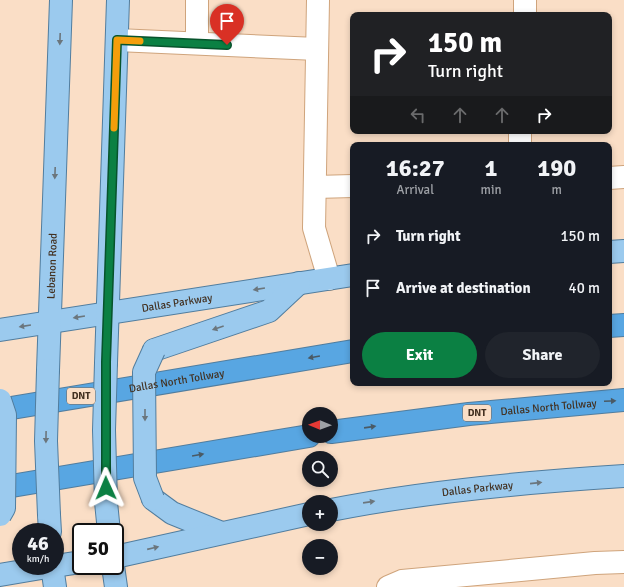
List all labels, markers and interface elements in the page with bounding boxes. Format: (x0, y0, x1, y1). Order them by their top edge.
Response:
pin (210, 4, 244, 45)
icon: arrive (216, 10, 238, 32)
text: 150 m (428, 26, 502, 60)
icon: right (362, 28, 414, 80)
one-way arrow (56, 33, 63, 45)
text: Turn right (428, 60, 503, 82)
icon: left (407, 104, 429, 126)
icon: ahead (449, 104, 471, 126)
icon: ahead (491, 104, 513, 126)
icon: right (533, 104, 555, 126)
text: 16:27 (386, 153, 445, 183)
text: 1 (485, 153, 497, 183)
text: 190 (537, 153, 576, 183)
one-way arrow (52, 167, 59, 179)
text: Arrival (397, 182, 434, 198)
text: min (481, 182, 502, 198)
text: m (552, 182, 562, 198)
icon: right (362, 225, 384, 247)
text: Turn right (396, 227, 461, 245)
text: 150 m (560, 227, 600, 245)
street label: Lebanon Road (44, 233, 59, 299)
icon: arrive (362, 277, 384, 299)
text: Arrive at destination (396, 279, 531, 297)
text: 40 m (569, 279, 600, 297)
one-way arrow (253, 286, 265, 292)
street label: Dallas Parkway (141, 290, 214, 314)
one-way arrow (73, 314, 85, 320)
one-way arrow (19, 323, 31, 329)
one-way arrow (212, 325, 224, 331)
button: Exit (362, 332, 477, 378)
button: Share (485, 332, 600, 378)
one-way arrow (308, 354, 321, 360)
street label: Dallas North Tollway (128, 366, 226, 395)
road number: DNT (67, 388, 95, 404)
street label: Dallas North Tollway (500, 396, 598, 418)
one-way arrow (604, 398, 617, 404)
road number: DNT (463, 405, 491, 421)
north arrow (302, 407, 338, 443)
map controls (302, 407, 338, 575)
one-way arrow (142, 409, 148, 422)
one-way arrow (364, 424, 376, 430)
one-way arrow (43, 431, 49, 444)
button: search (302, 451, 338, 487)
one-way arrow (192, 452, 204, 458)
position arrow (85, 467, 127, 509)
street label: Dallas Parkway (441, 478, 514, 499)
one-way arrow (530, 480, 542, 487)
button: + (302, 495, 338, 531)
one-way arrow (363, 499, 375, 505)
speed limit sign: 50 (72, 523, 124, 575)
text: 46 (27, 531, 49, 556)
button: − (302, 539, 338, 575)
one-way arrow (147, 544, 159, 550)
text: km/h (27, 553, 49, 565)

